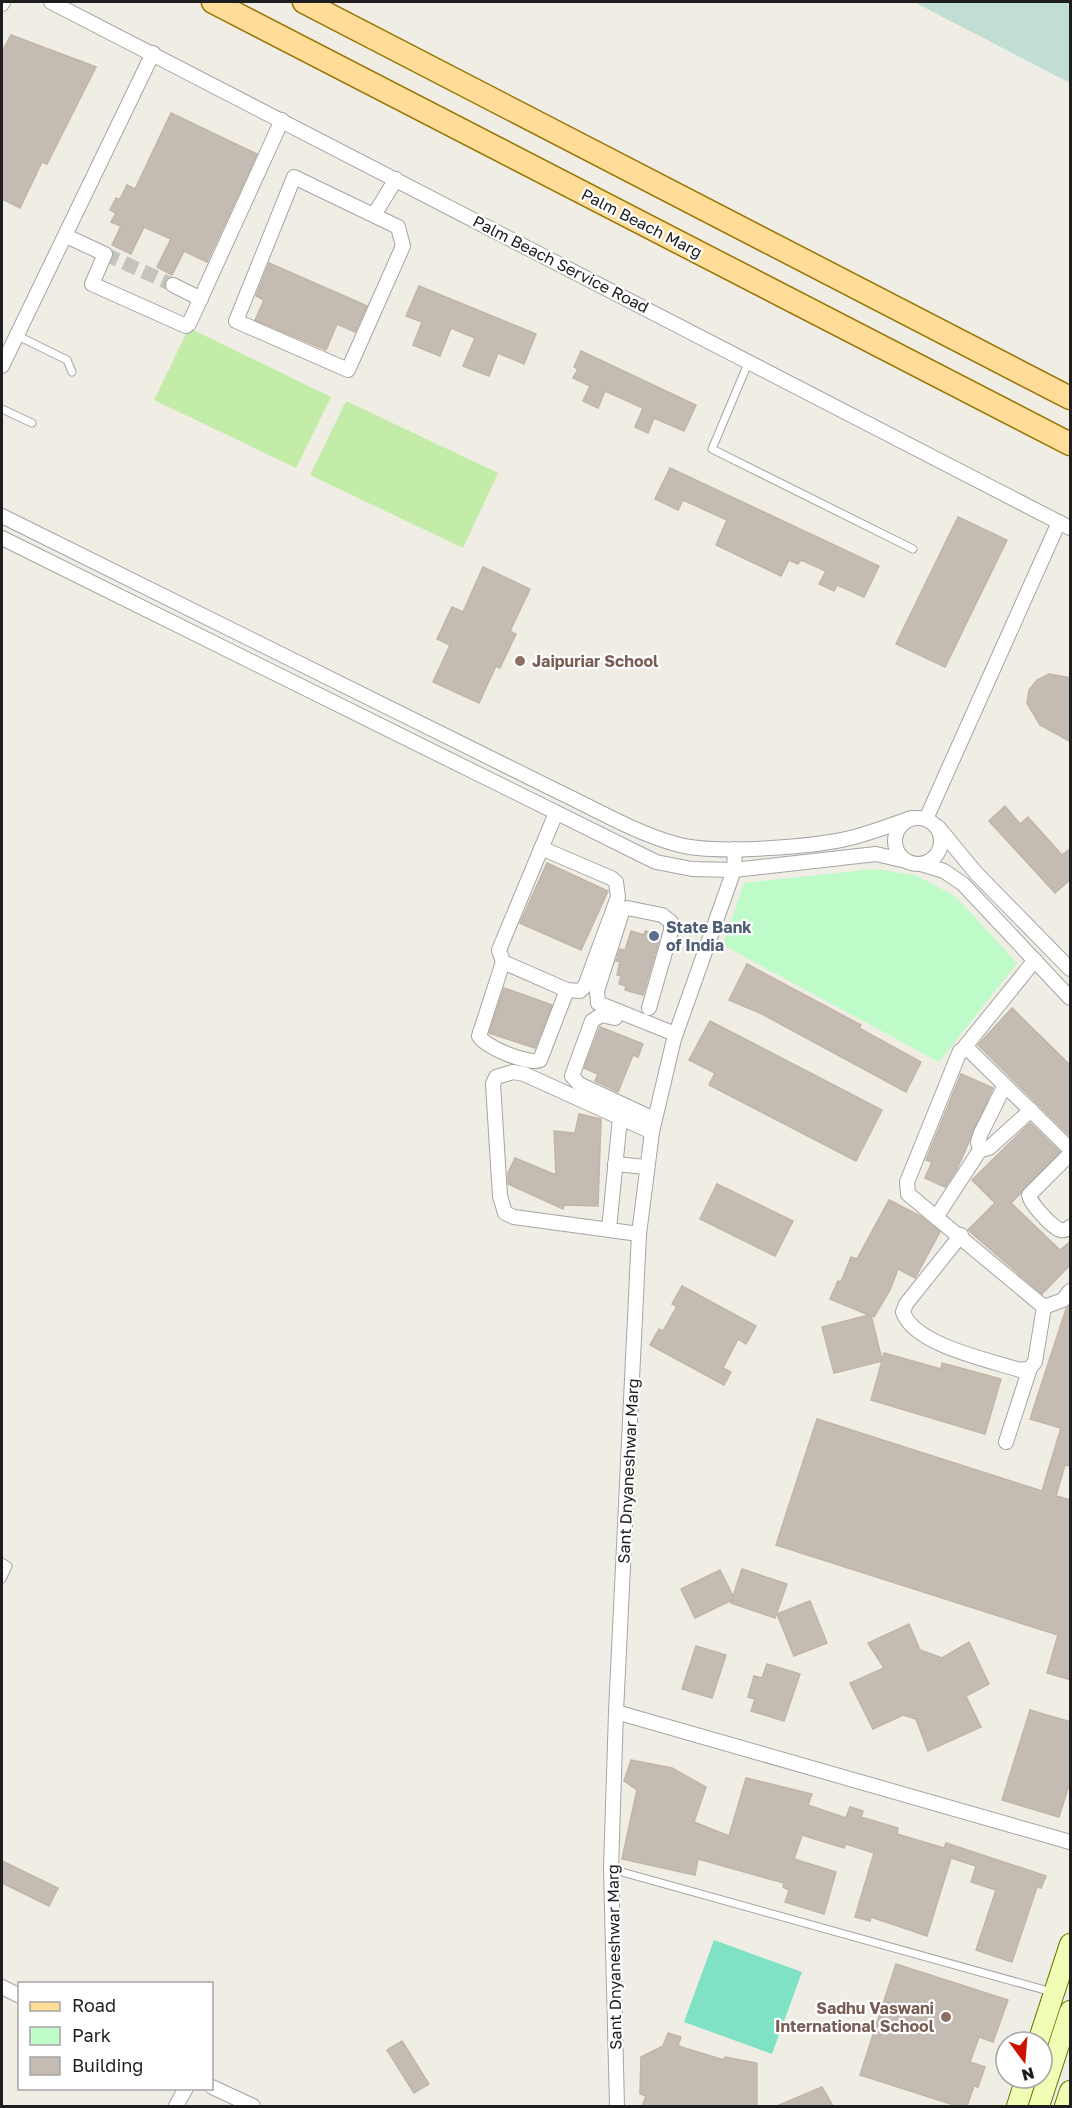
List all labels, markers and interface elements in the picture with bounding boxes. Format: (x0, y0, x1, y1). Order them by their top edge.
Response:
street label: Palm Beach Marg (578, 184, 706, 262)
street label: Palm Beach Service Road (470, 211, 652, 317)
place label: Jaipuriar School (532, 651, 659, 671)
marker: Jaipuriar School (513, 654, 527, 668)
place label: State Bank of India (666, 917, 752, 955)
marker: State Bank of India (647, 929, 661, 943)
street label: Sant Dnyaneshwar Marg (613, 1378, 643, 1564)
street label: Sant Dnyaneshwar Marg (602, 1864, 626, 2050)
legend (18, 1982, 213, 2090)
text: Road (72, 1994, 116, 2016)
place label: Sadhu Vaswani International School (775, 1998, 935, 2036)
marker: Sadhu Vaswani International School (939, 2010, 953, 2024)
text: Park (72, 2024, 111, 2046)
north arrow (994, 2030, 1054, 2090)
text: Building (72, 2054, 143, 2076)
text: N (1020, 2063, 1037, 2086)

